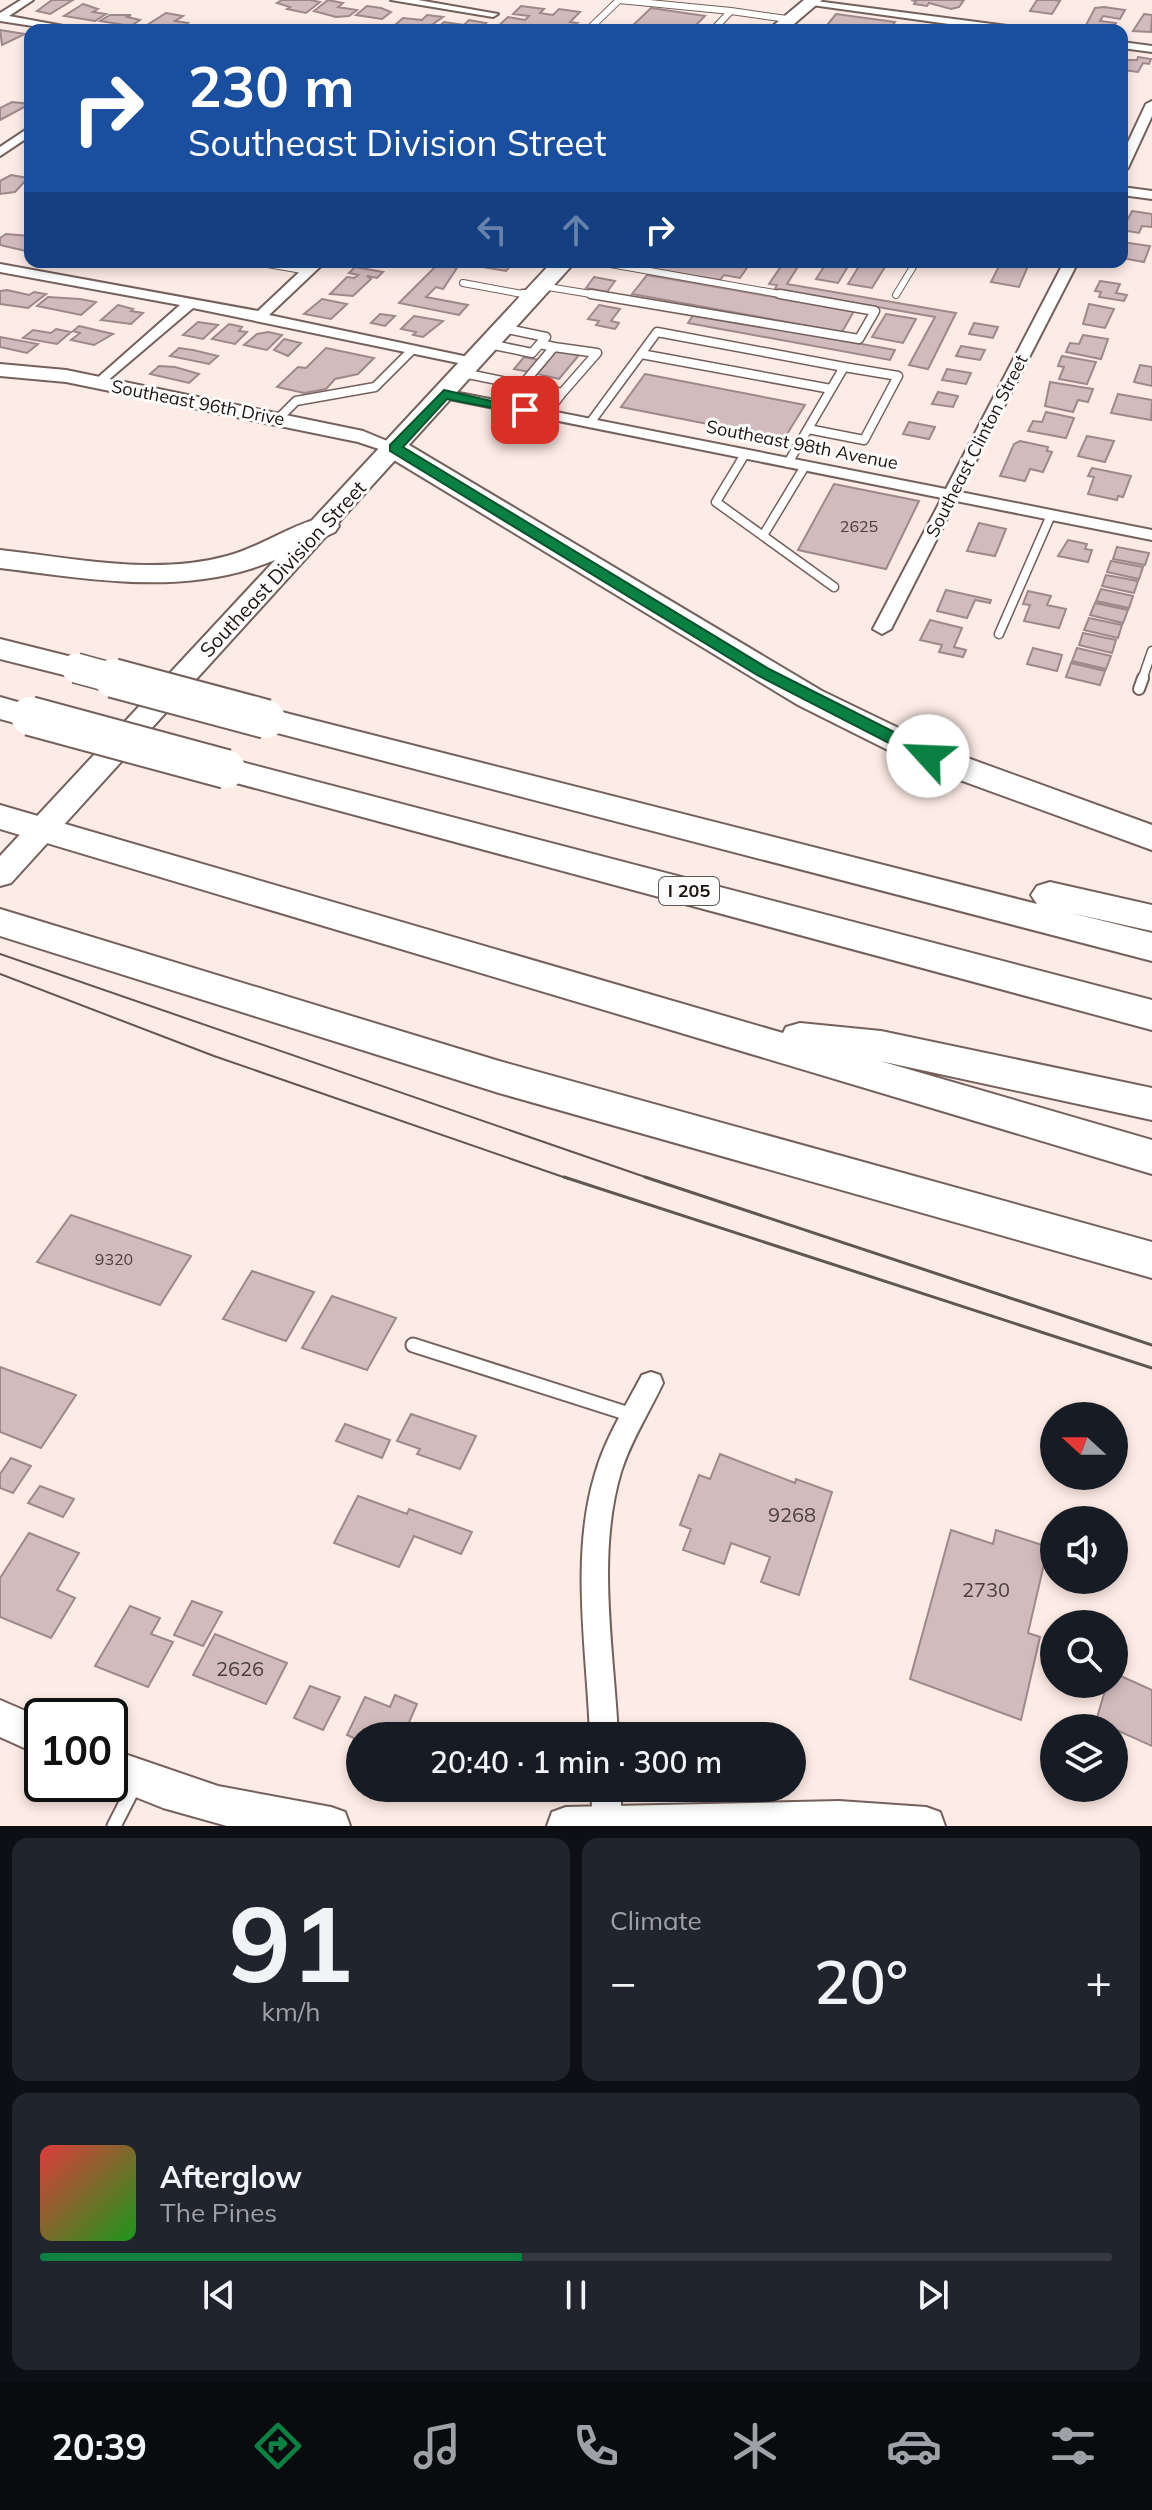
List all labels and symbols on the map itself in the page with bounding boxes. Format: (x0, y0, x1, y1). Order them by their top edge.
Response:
street label: Southeast Clinton Street (920, 351, 1033, 541)
street label: Southeast 96th Drive (110, 374, 287, 431)
pin (491, 376, 559, 444)
street label: Southeast 98th Avenue (704, 415, 900, 474)
street label: Southeast Division Street (194, 475, 371, 662)
house number: 2625 (840, 516, 878, 536)
position arrow (886, 714, 970, 798)
road number: I 205 (659, 877, 719, 905)
house number: 9320 (95, 1249, 133, 1269)
north arrow (1040, 1402, 1128, 1490)
house number: 9268 (768, 1502, 816, 1527)
house number: 2730 (962, 1577, 1010, 1602)
house number: 2626 (216, 1656, 264, 1681)
speed limit sign: 100 (24, 1698, 128, 1802)

